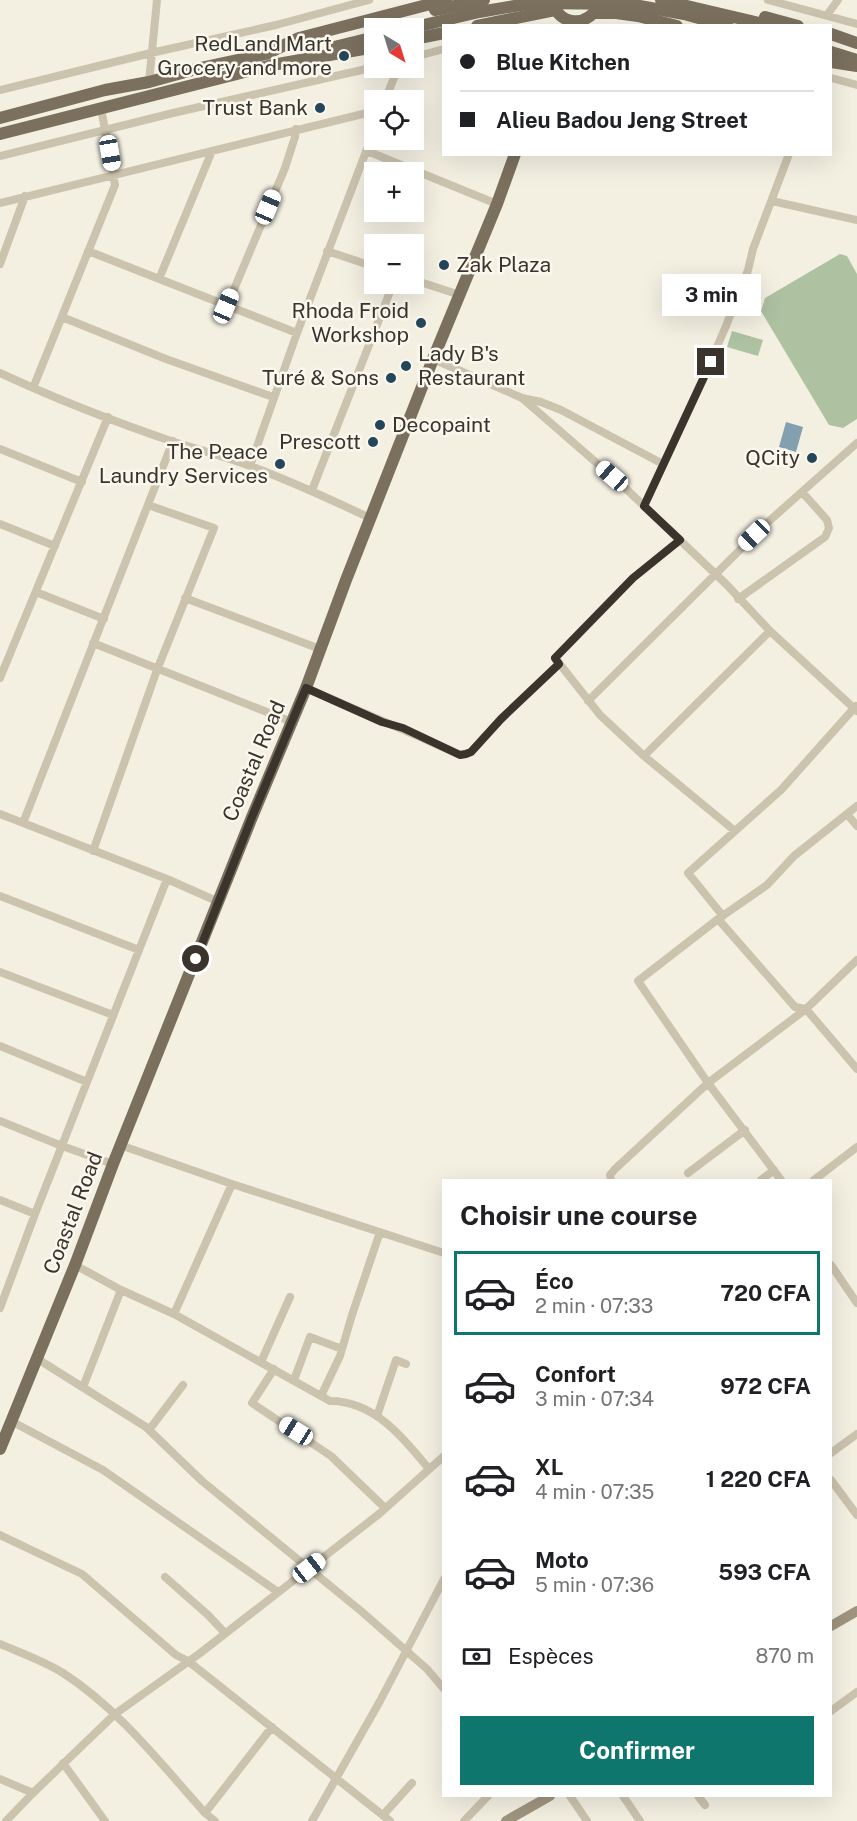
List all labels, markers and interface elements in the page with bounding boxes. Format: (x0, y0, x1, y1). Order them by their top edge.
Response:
north arrow (364, 18, 424, 78)
map controls (364, 18, 424, 294)
place label: RedLand Mart Grocery and more (157, 31, 332, 80)
marker: RedLand Mart Grocery and more (337, 49, 351, 63)
text: Blue Kitchen (496, 49, 630, 75)
button: locate (364, 90, 424, 150)
place label: Trust Bank (203, 95, 308, 120)
marker: Trust Bank (313, 101, 327, 115)
text: Alieu Badou Jeng Street (496, 107, 748, 133)
car (98, 134, 122, 172)
button: + (364, 162, 424, 222)
car (253, 187, 283, 227)
button: − (364, 234, 424, 294)
place label: Zak Plaza (456, 252, 551, 277)
marker: Zak Plaza (437, 258, 451, 272)
callout: 3 min (662, 275, 760, 317)
text: 3 min (685, 283, 738, 307)
car (211, 286, 241, 326)
place label: Rhoda Froid Workshop (292, 298, 409, 347)
marker: Rhoda Froid Workshop (414, 316, 428, 330)
place label: Lady B's Restaurant (418, 341, 525, 390)
route end (697, 348, 724, 375)
marker: Lady B's Restaurant (399, 359, 413, 373)
place label: Turé & Sons (262, 365, 379, 390)
marker: Turé & Sons (384, 371, 398, 385)
place label: Decopaint (392, 412, 491, 437)
marker: Decopaint (373, 418, 387, 432)
place label: Prescott (279, 429, 361, 454)
marker: Prescott (366, 435, 380, 449)
place label: The Peace Laundry Services (99, 439, 268, 488)
place label: QCity (745, 445, 800, 470)
marker: QCity (805, 451, 819, 465)
marker: The Peace Laundry Services (273, 457, 287, 471)
car (593, 457, 631, 495)
car (735, 516, 773, 554)
street label: Coastal Road (217, 697, 290, 825)
route start (182, 945, 209, 972)
street label: Coastal Road (38, 1148, 107, 1278)
text: Choisir une course (460, 1199, 698, 1231)
icon: car (463, 1266, 517, 1320)
text: Éco (535, 1268, 574, 1294)
text: 720 CFA (720, 1280, 811, 1306)
text: 2 min · 07:33 (535, 1294, 653, 1318)
icon: car (463, 1359, 517, 1413)
text: Confort (535, 1361, 616, 1387)
text: 972 CFA (720, 1373, 811, 1399)
text: 3 min · 07:34 (535, 1387, 654, 1411)
car (276, 1414, 316, 1448)
icon: car (463, 1452, 517, 1506)
text: XL (535, 1454, 563, 1480)
text: 1 220 CFA (706, 1466, 811, 1492)
text: 4 min · 07:35 (535, 1480, 654, 1504)
icon: car (463, 1545, 517, 1599)
text: Moto (535, 1547, 589, 1573)
car (289, 1550, 329, 1586)
text: 593 CFA (718, 1559, 811, 1585)
text: 5 min · 07:36 (535, 1573, 654, 1597)
icon: cash (460, 1640, 493, 1673)
text: Espèces (508, 1643, 594, 1669)
text: 870 m (755, 1644, 814, 1668)
button: Confirmer (460, 1716, 814, 1785)

